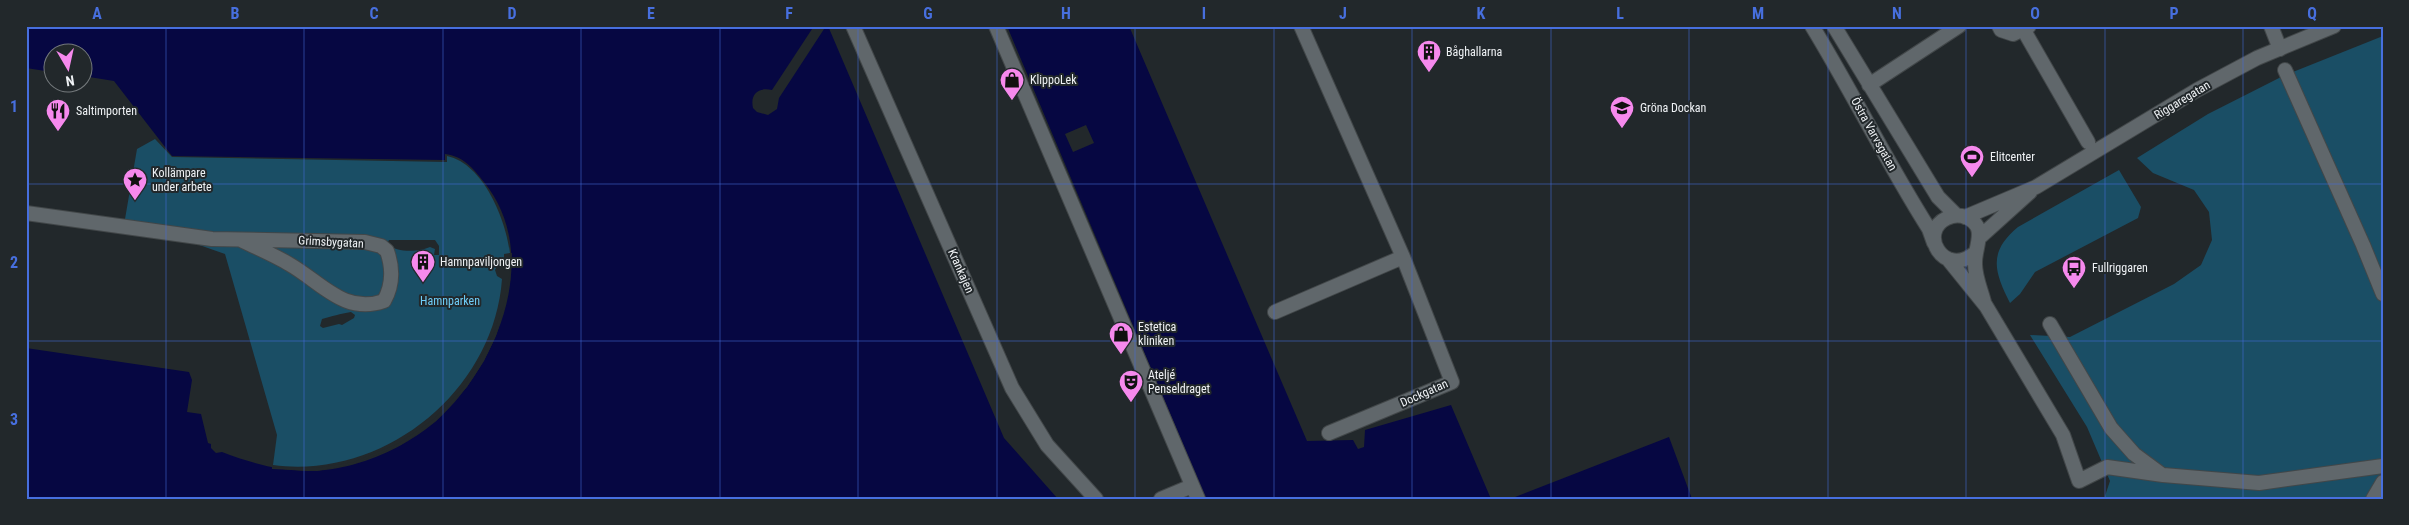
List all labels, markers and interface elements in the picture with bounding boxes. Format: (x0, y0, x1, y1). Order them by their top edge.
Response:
text: A (92, 4, 102, 23)
text: B (231, 4, 240, 23)
text: C (369, 4, 379, 23)
text: D (507, 4, 517, 23)
text: E (647, 4, 655, 23)
text: F (785, 4, 793, 23)
text: G (923, 4, 933, 23)
text: H (1061, 4, 1071, 23)
text: I (1202, 4, 1206, 23)
text: J (1339, 4, 1347, 23)
text: K (1477, 4, 1486, 23)
text: L (1616, 4, 1624, 23)
text: M (1752, 4, 1764, 23)
text: N (1892, 4, 1902, 23)
text: O (2030, 4, 2040, 23)
text: P (2169, 4, 2179, 23)
text: Q (2307, 4, 2317, 23)
building icon: Båghallarna (1416, 39, 1442, 73)
north arrow (42, 42, 92, 92)
place label: Båghallarna (1446, 45, 1502, 59)
shop icon: KlippoLek (999, 67, 1025, 101)
text: N (65, 72, 76, 89)
place label: KlippoLek (1030, 73, 1077, 87)
street label: Riggaregatan (2152, 78, 2213, 122)
street label: Östra Varvsgatan (1848, 94, 1901, 173)
school or university icon: Gröna Dockan (1609, 95, 1635, 129)
text: 1 (10, 97, 18, 116)
restaurant icon: Saltimporten (45, 98, 71, 132)
place label: Gröna Dockan (1640, 101, 1707, 115)
place label: Saltimporten (76, 104, 137, 118)
sports icon: Elitcenter (1959, 144, 1985, 178)
place label: Elitcenter (1990, 150, 2035, 164)
place label: Kollämpare under arbete (152, 166, 212, 194)
place icon: Kollämpare under arbete (122, 167, 148, 201)
street label: Grimsbygatan (298, 233, 364, 251)
street label: Krankajen (945, 247, 977, 295)
building icon: Hamnpaviljongen (410, 249, 436, 283)
text: 2 (10, 253, 18, 272)
place label: Hamnpaviljongen (440, 255, 522, 269)
bus stop icon: Fullriggaren (2061, 255, 2087, 289)
place label: Fullriggaren (2092, 261, 2148, 275)
park label: Hamnparken (420, 294, 480, 308)
place label: Estetica kliniken (1138, 320, 1176, 348)
shop icon: Estetica kliniken (1108, 321, 1134, 355)
place label: Ateljé Penseldraget (1148, 368, 1211, 396)
theatre icon: Ateljé Penseldraget (1118, 369, 1144, 403)
street label: Dockgatan (1398, 376, 1450, 410)
text: 3 (10, 410, 18, 429)

